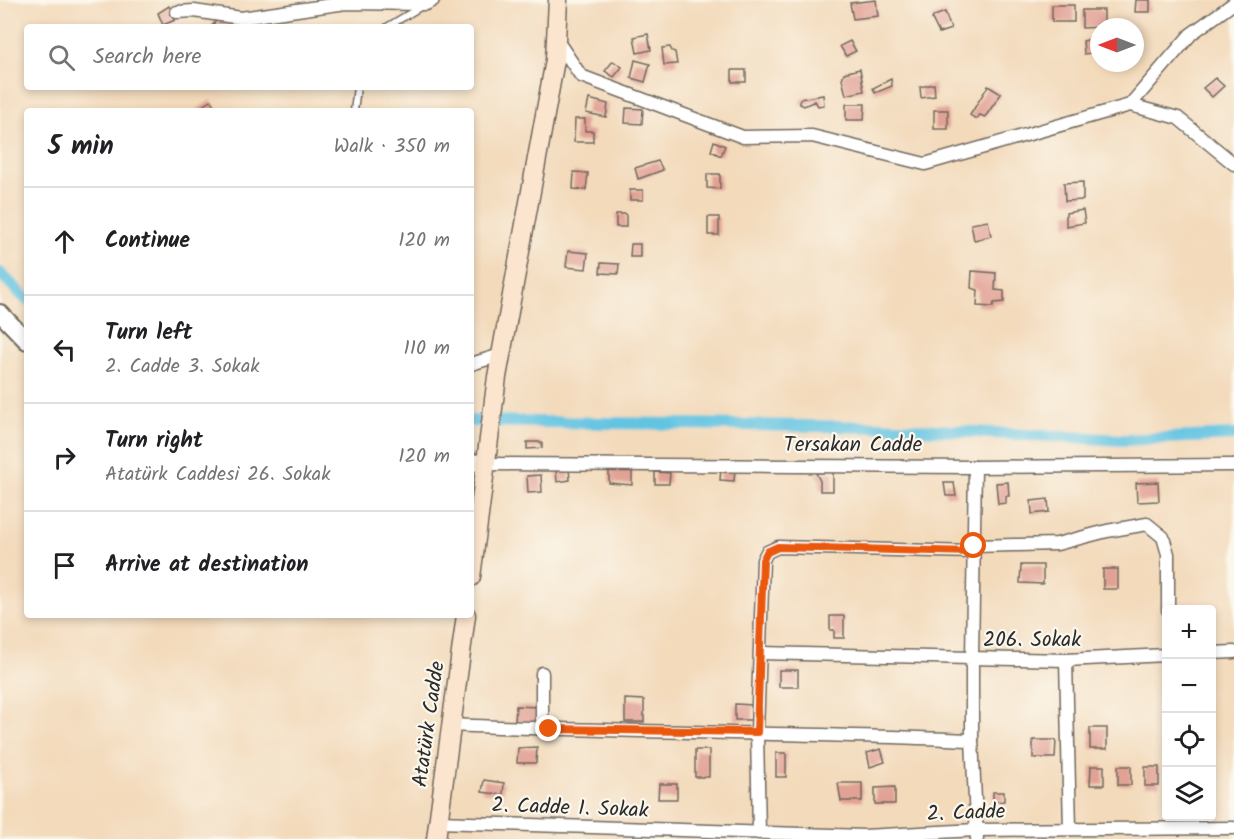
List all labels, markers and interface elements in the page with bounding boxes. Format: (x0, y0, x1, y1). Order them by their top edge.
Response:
north arrow (1090, 18, 1144, 72)
search box (24, 24, 474, 90)
text: Search here (93, 40, 201, 75)
icon: search (45, 41, 78, 74)
text: 5 min (48, 126, 114, 168)
text: Walk · 350 m (334, 131, 450, 163)
text: Continue (105, 224, 190, 259)
icon: ahead (48, 225, 81, 258)
text: 120 m (398, 225, 450, 257)
text: Turn left (105, 316, 192, 351)
icon: left (48, 333, 81, 366)
text: 110 m (404, 333, 450, 365)
text: 2. Cadde 3. Sokak (105, 351, 260, 383)
text: Turn right (105, 424, 203, 459)
street label: Tersakan Cadde (784, 429, 923, 462)
icon: right (48, 441, 81, 474)
text: 120 m (398, 441, 450, 473)
text: Atatürk Caddesi 26. Sokak (105, 459, 331, 491)
route start (960, 532, 986, 558)
text: Arrive at destination (105, 548, 308, 583)
icon: arrive (48, 549, 81, 582)
map controls (1162, 605, 1216, 821)
button: + (1162, 605, 1216, 659)
street label: 206. Sokak (983, 624, 1081, 657)
street label: Atatürk Cadde (404, 658, 455, 789)
button: − (1162, 659, 1216, 713)
button: locate (1162, 713, 1216, 767)
route end (535, 715, 561, 741)
button: layers (1162, 767, 1216, 821)
street label: 2. Cadde 1. Sokak (491, 789, 649, 828)
street label: 2. Cadde (926, 796, 1006, 831)

